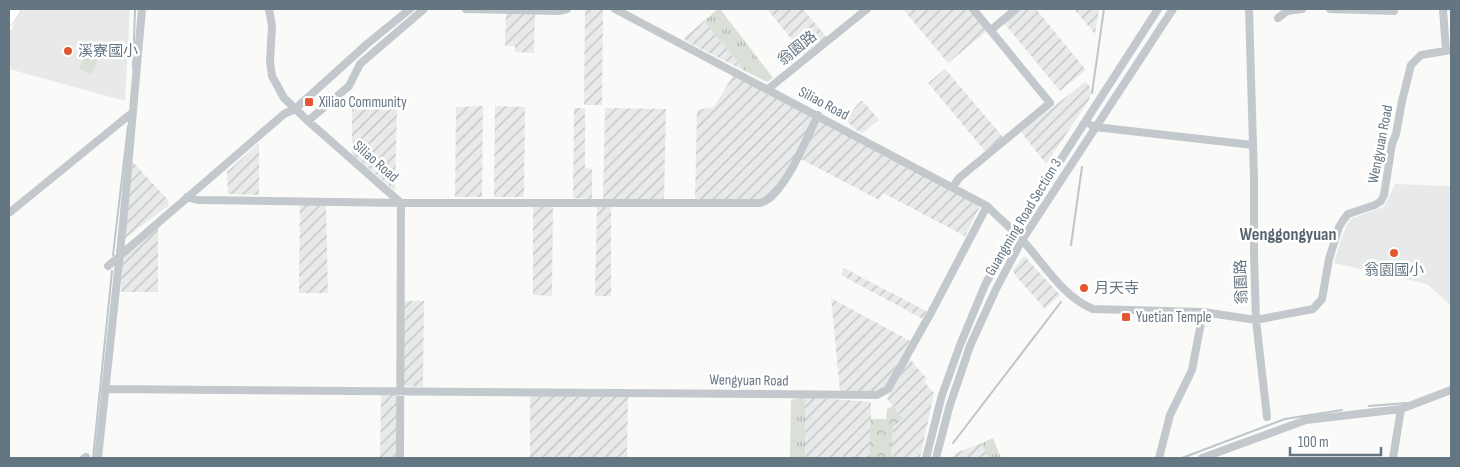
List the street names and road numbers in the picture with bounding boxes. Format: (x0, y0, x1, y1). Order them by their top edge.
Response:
street label: 翁園路 (774, 27, 821, 70)
street label: Siliao Road (795, 82, 852, 125)
street label: Wengyuan Road (1364, 103, 1397, 185)
street label: Siliao Road (349, 136, 402, 186)
street label: Guangming Road Section 3 (981, 155, 1066, 279)
street label: 翁園路 (1231, 259, 1252, 305)
street label: Wengyuan Road (709, 370, 789, 391)

